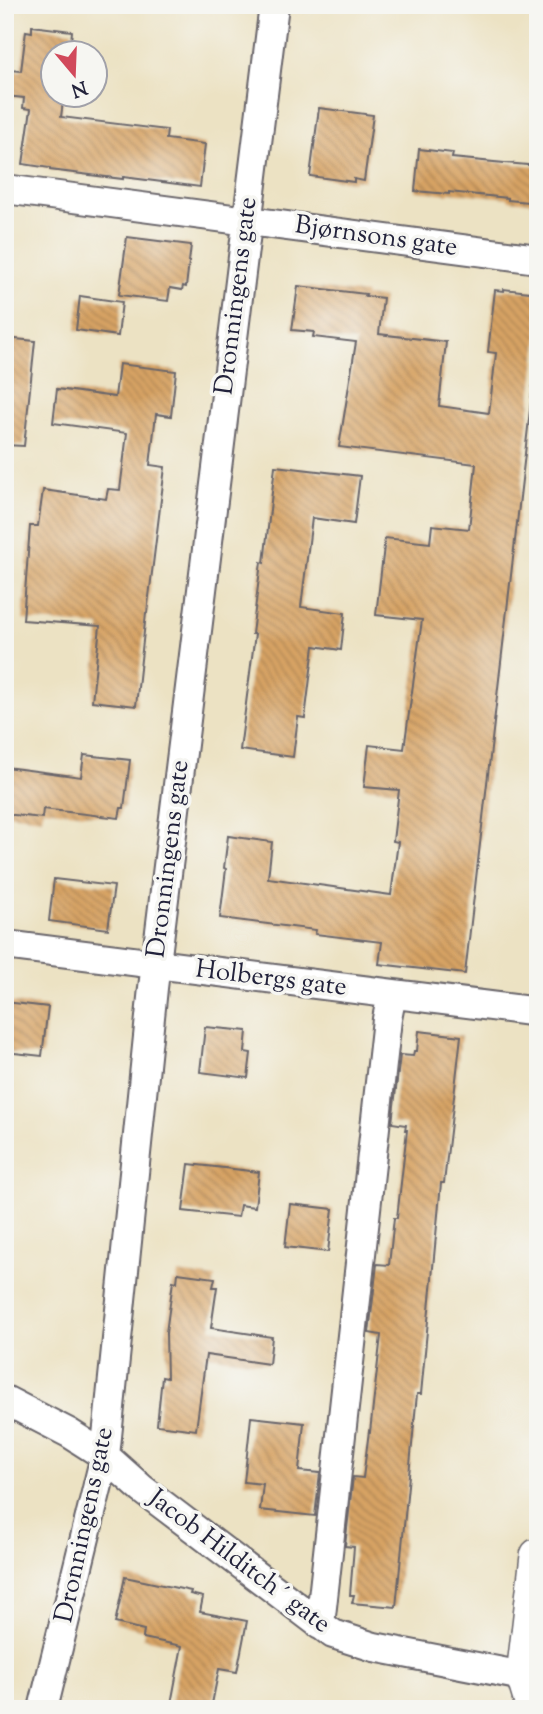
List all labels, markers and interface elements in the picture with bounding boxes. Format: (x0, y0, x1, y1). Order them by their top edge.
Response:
north arrow (38, 38, 108, 108)
text: N (67, 72, 90, 103)
street label: Dronningens gate (207, 195, 267, 397)
street label: Bjørnsons gate (292, 207, 460, 267)
street label: Dronningens gate (139, 758, 199, 960)
street label: Holbergs gate (193, 951, 349, 1007)
street label: Dronningens gate (46, 1424, 124, 1626)
street label: Jacob Hilditch´ gate (139, 1480, 338, 1643)

